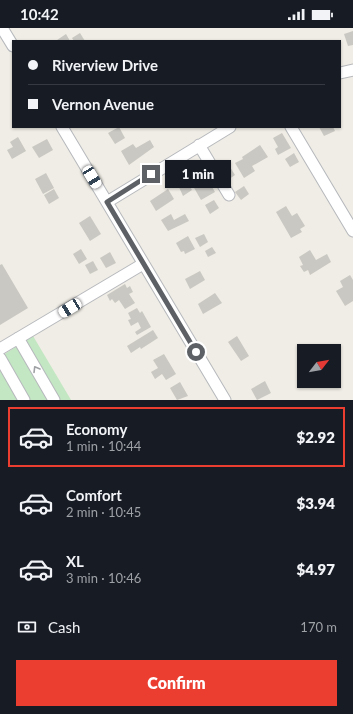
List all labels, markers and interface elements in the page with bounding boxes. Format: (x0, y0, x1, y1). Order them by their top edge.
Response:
text: 10:42 (20, 5, 59, 23)
text: Riverview Drive (52, 56, 158, 74)
text: Vernon Avenue (52, 95, 154, 113)
callout: 1 min (165, 160, 231, 188)
car (81, 164, 103, 190)
route end (142, 165, 160, 183)
text: 1 min (182, 166, 214, 182)
car (57, 297, 83, 319)
route start (187, 343, 205, 361)
north arrow (297, 344, 341, 388)
map controls (297, 344, 341, 388)
one-way arrow (33, 366, 41, 373)
icon: car (18, 419, 54, 455)
text: Economy (66, 420, 127, 438)
text: $2.92 (297, 428, 335, 446)
text: 1 min · 10:44 (66, 438, 141, 454)
icon: car (18, 485, 54, 521)
text: Comfort (66, 486, 122, 504)
text: $3.94 (297, 494, 335, 512)
text: 2 min · 10:45 (66, 504, 141, 520)
icon: car (18, 551, 54, 587)
text: XL (66, 552, 84, 570)
text: $4.97 (297, 560, 335, 578)
text: 3 min · 10:46 (66, 570, 141, 586)
icon: cash (16, 616, 38, 638)
text: Cash (48, 618, 80, 636)
text: 170 m (300, 619, 337, 635)
button: Confirm (16, 660, 337, 706)

